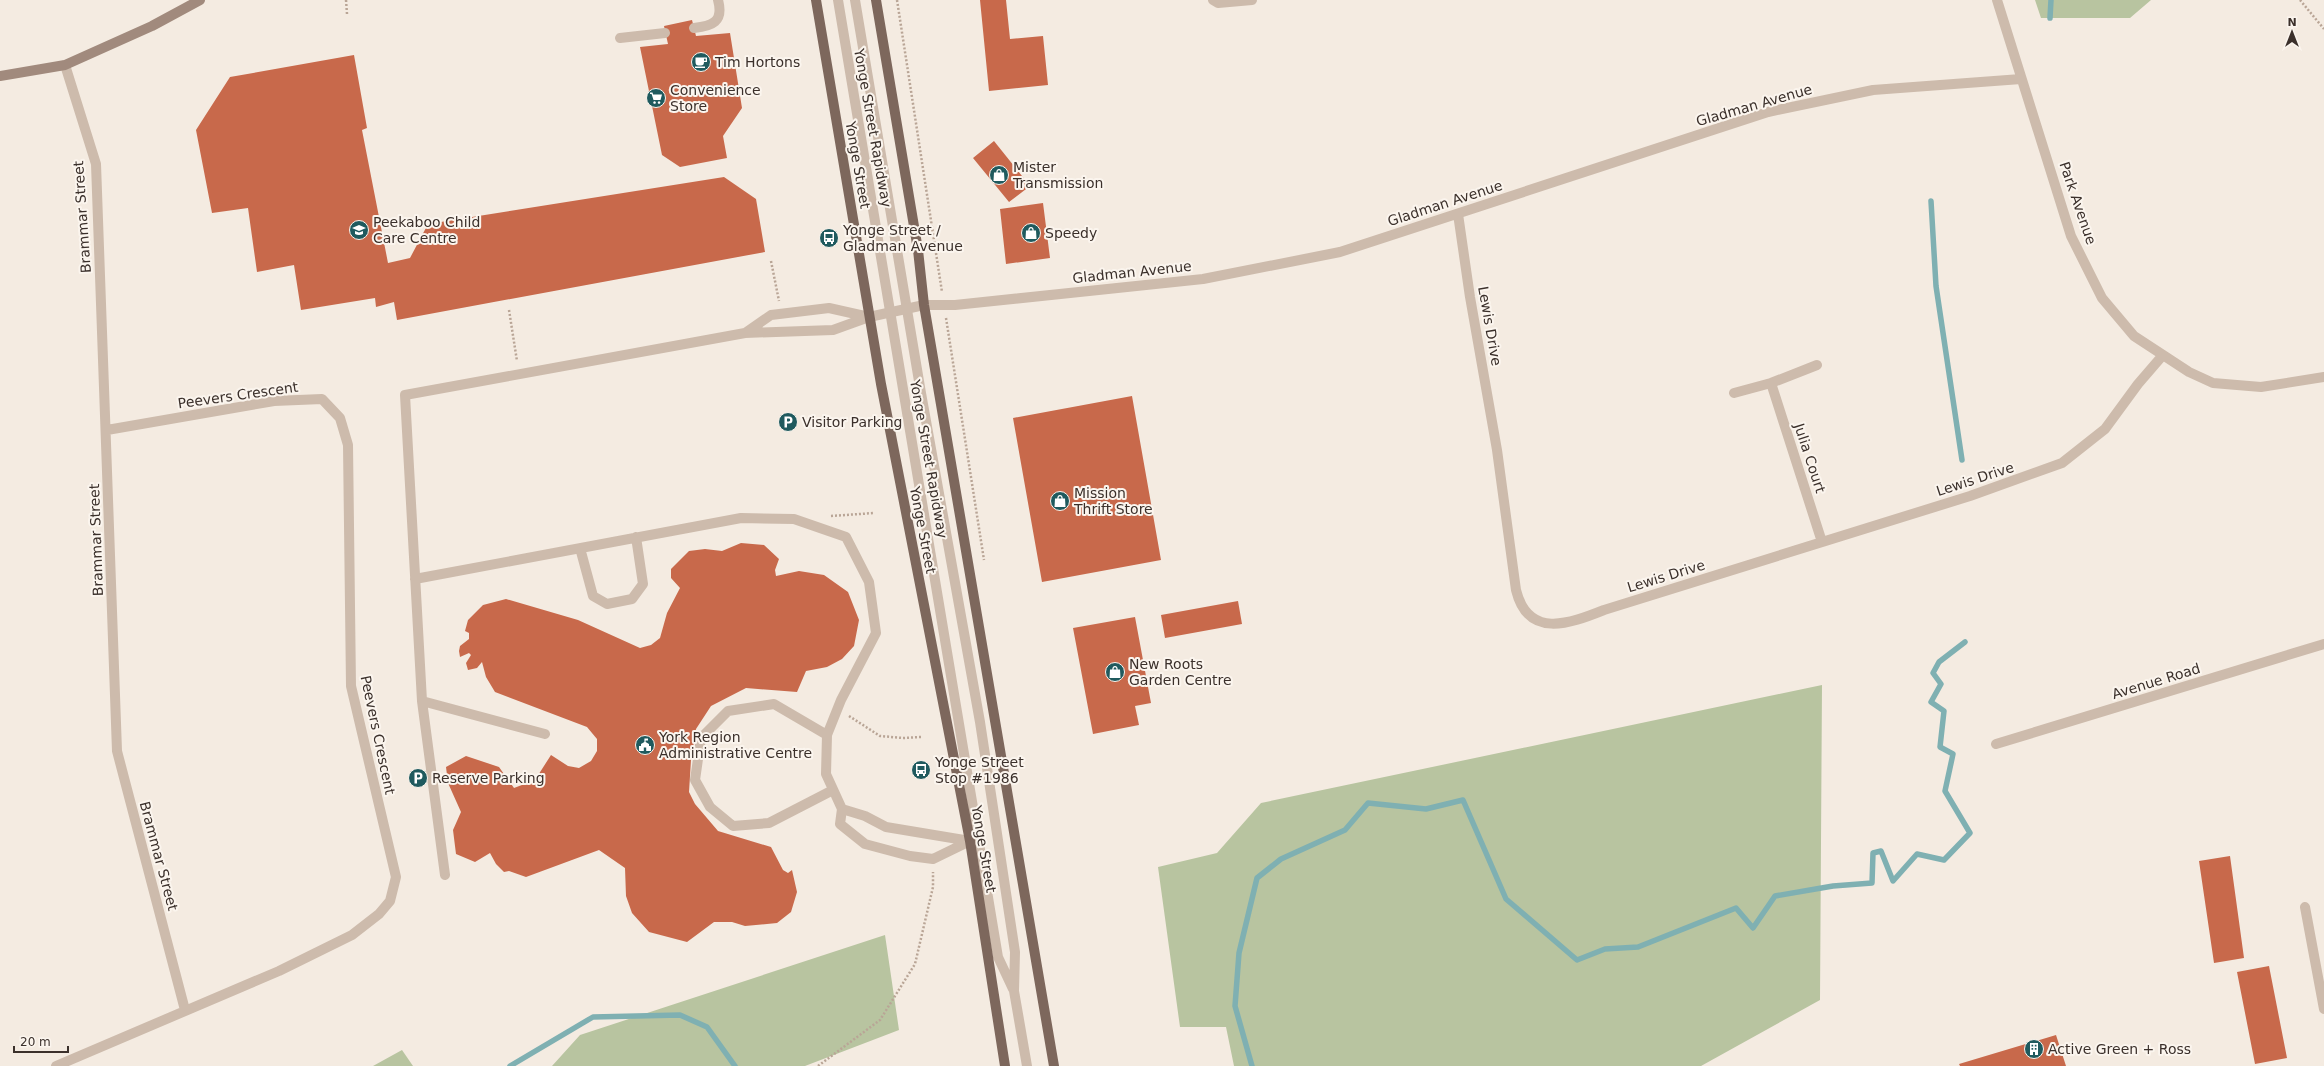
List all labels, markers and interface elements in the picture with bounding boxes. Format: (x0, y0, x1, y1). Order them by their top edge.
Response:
north arrow (2272, 12, 2312, 52)
text: N (2287, 16, 2297, 29)
street label: Yonge Street Rapidway (851, 47, 895, 209)
cafe icon: Tim Hortons (690, 51, 712, 73)
place label: Tim Hortons (714, 54, 800, 70)
street label: Gladman Avenue (1694, 81, 1814, 129)
place label: Convenience Store (670, 82, 761, 114)
supermarket icon: Convenience Store (645, 87, 667, 109)
street label: Yonge Street (842, 120, 874, 210)
place label: Mister Transmission (1012, 159, 1103, 191)
street label: Park Avenue (2056, 159, 2100, 247)
street label: Brammar Street (70, 160, 94, 274)
shop icon: Mister Transmission (988, 164, 1010, 186)
street label: Gladman Avenue (1386, 177, 1504, 229)
place label: Peekaboo Child Care Centre (373, 214, 480, 246)
school or university icon: Peekaboo Child Care Centre (348, 219, 370, 241)
place label: Yonge Street / Gladman Avenue (842, 222, 963, 254)
shop icon: Speedy (1020, 222, 1042, 244)
place label: Speedy (1045, 225, 1097, 241)
bus stop icon: Yonge Street / Gladman Avenue (818, 227, 840, 249)
street label: Gladman Avenue (1072, 258, 1192, 286)
street label: Lewis Drive (1475, 285, 1505, 367)
street label: Yonge Street Rapidway (907, 378, 951, 540)
street label: Peevers Crescent (177, 379, 300, 411)
parking icon: Visitor Parking (777, 411, 799, 433)
place label: Visitor Parking (802, 414, 903, 430)
street label: Julia Court (1791, 420, 1829, 495)
street label: Lewis Drive (1934, 459, 2016, 499)
street label: Brammar Street (86, 483, 106, 597)
street label: Yonge Street (906, 485, 940, 575)
place label: Mission Thrift Store (1073, 485, 1153, 517)
shop icon: Mission Thrift Store (1049, 490, 1071, 512)
street label: Lewis Drive (1625, 557, 1707, 595)
place label: New Roots Garden Centre (1129, 656, 1232, 688)
street label: Avenue Road (2110, 660, 2202, 702)
shop icon: New Roots Garden Centre (1104, 661, 1126, 683)
street label: Peevers Crescent (358, 674, 399, 797)
place label: York Region Administrative Centre (658, 729, 812, 761)
public building icon: York Region Administrative Centre (634, 734, 656, 756)
place label: Yonge Street Stop #1986 (934, 754, 1024, 786)
bus stop icon: Yonge Street Stop #1986 (910, 759, 932, 781)
parking icon: Reserve Parking (407, 767, 429, 789)
place label: Reserve Parking (432, 770, 545, 786)
street label: Brammar Street (137, 800, 181, 913)
street label: Yonge Street (968, 803, 1000, 895)
scale bar (14, 1028, 68, 1054)
text: 20 m (20, 1035, 51, 1049)
building icon: Active Green + Ross (2023, 1038, 2045, 1060)
place label: Active Green + Ross (2048, 1041, 2191, 1057)

